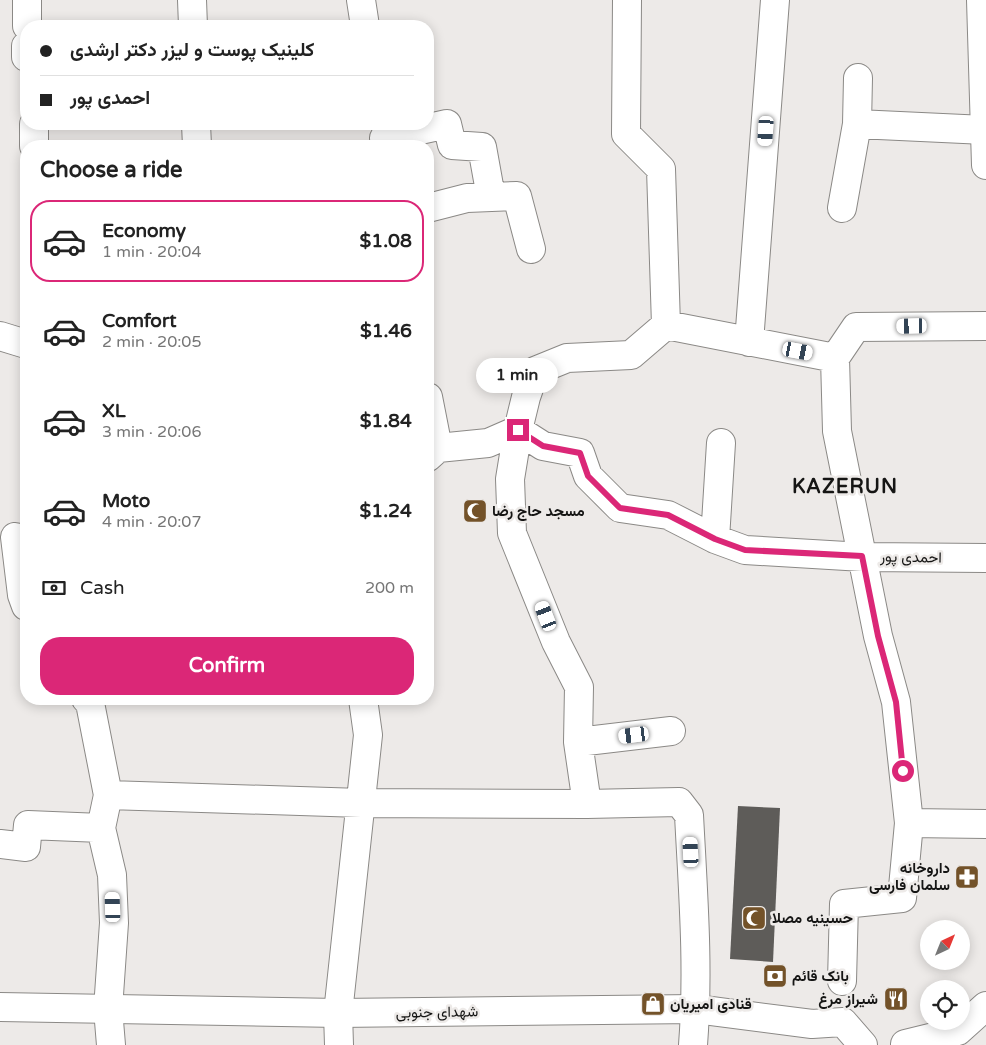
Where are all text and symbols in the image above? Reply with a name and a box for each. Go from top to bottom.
text: کلینیک پوست و لیزر دکتر ارشدی [70,39,314,61]
text: احمدی پور [70,87,150,109]
car [757,116,774,146]
text: Choose a ride [40,157,183,183]
icon: car [42,219,87,264]
text: Economy [102,220,186,242]
text: $1.08 [360,230,412,252]
text: 1 min · 20:04 [102,242,201,262]
icon: car [42,309,87,354]
text: Comfort [102,310,176,332]
car [896,318,927,334]
text: $1.46 [360,320,412,342]
text: 2 min · 20:05 [102,332,201,352]
car [781,341,814,361]
callout: 1 min [477,358,559,392]
text: 1 min [496,365,538,385]
icon: car [42,399,87,444]
text: XL [102,400,126,422]
text: $1.84 [360,410,412,432]
route end [507,419,529,441]
text: 3 min · 20:06 [102,422,201,442]
district label: KAZERUN [792,475,898,499]
icon: car [42,489,87,534]
text: Moto [102,490,150,512]
mosque icon: مسجد حاج رضا [462,498,488,524]
text: $1.24 [360,500,412,522]
place label: مسجد حاج رضا [492,502,585,521]
text: 4 min · 20:07 [102,512,201,532]
street label: احمدی پور [879,547,942,568]
icon: cash [40,574,68,602]
text: Cash [80,577,125,599]
text: 200 m [365,578,414,598]
car [533,599,558,633]
button: Confirm [40,637,414,695]
car [618,726,649,744]
route start [892,760,914,782]
car [682,837,699,867]
place label: داروخانه سلمان فارسی [869,859,950,894]
pharmacy icon: داروخانه سلمان فارسی [954,864,980,890]
car [104,892,121,922]
mosque icon: حسینیه مصلا [741,905,767,931]
place label: حسینیه مصلا [772,909,853,927]
north arrow [920,920,970,970]
map controls [920,920,970,1030]
bank icon: بانک قائم [762,963,788,989]
place label: بانک قائم [792,967,849,986]
button: locate [920,980,970,1030]
restaurant icon: شیراز مرغ [883,986,909,1012]
place label: شیراز مرغ [818,990,878,1009]
shop icon: قنادی امیریان [640,991,666,1017]
place label: قنادی امیریان [670,995,752,1013]
street label: شهدای جنوبی [396,1002,479,1023]

